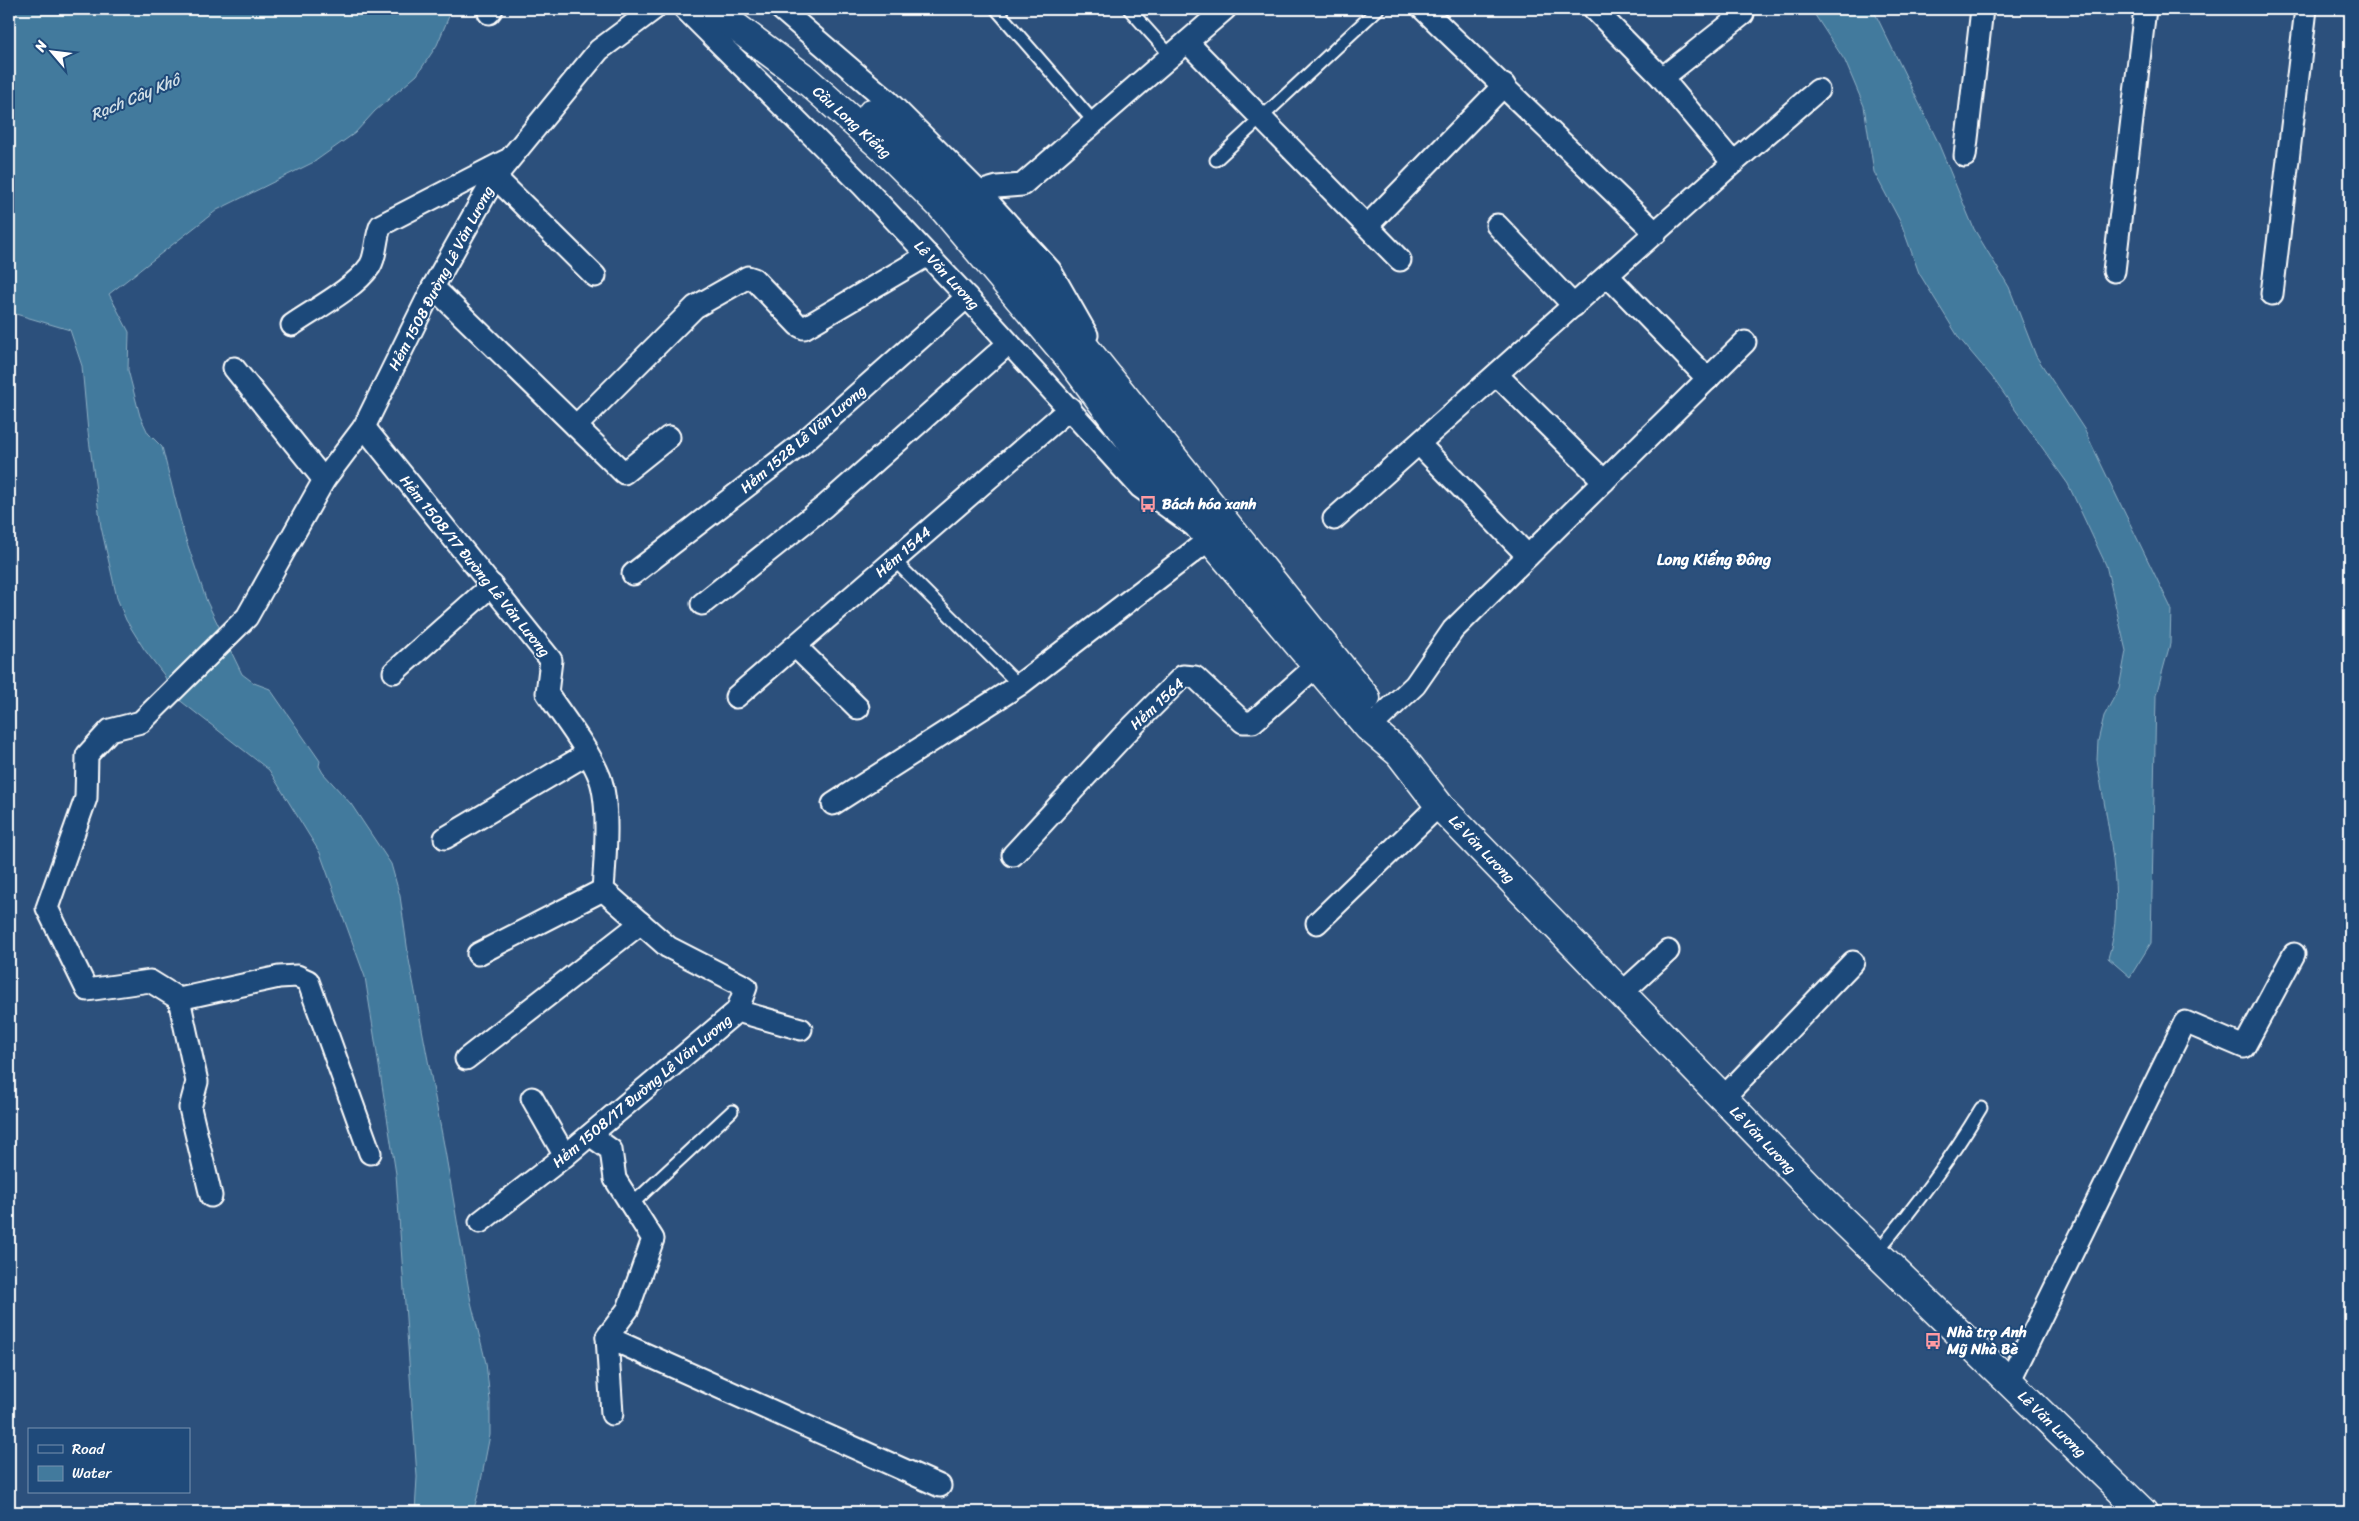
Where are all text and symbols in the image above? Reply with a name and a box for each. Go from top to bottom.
north arrow [28,28,78,78]
text: N [27,36,54,57]
water label: Rạch Cây Khô [86,64,187,129]
street label: Cầu Long Kiểng [806,79,898,165]
street label: Hẻm 1508 Đường Lê Văn Lương [381,180,501,375]
street label: Lê Văn Lương [908,234,987,316]
street label: Hẻm 1528 Lê Văn Lương [734,378,872,500]
street label: Hẻm 1508/17 Đường Lê Văn Lương [393,469,557,663]
place label: Bách hóa xanh [1162,491,1256,517]
bus stop icon: Bách hóa xanh [1138,494,1158,514]
street label: Hẻm 1544 [869,520,937,584]
district label: Long Kiểng Đông [1657,545,1772,574]
street label: Hẻm 1564 [1124,672,1190,736]
street label: Lê Văn Lương [1442,808,1522,890]
street label: Hẻm 1508/17 Đường Lê Văn Lương [546,1007,738,1174]
street label: Lê Văn Lương [1723,1099,1803,1181]
place label: Nhà trọ Anh Mỹ Nhà Bè [1946,1319,2027,1362]
bus stop icon: Nhà trọ Anh Mỹ Nhà Bè [1923,1331,1943,1351]
street label: Lê Văn Lương [2011,1384,2093,1464]
legend [28,1428,190,1494]
text: Road [72,1436,105,1462]
text: Water [72,1460,112,1486]

